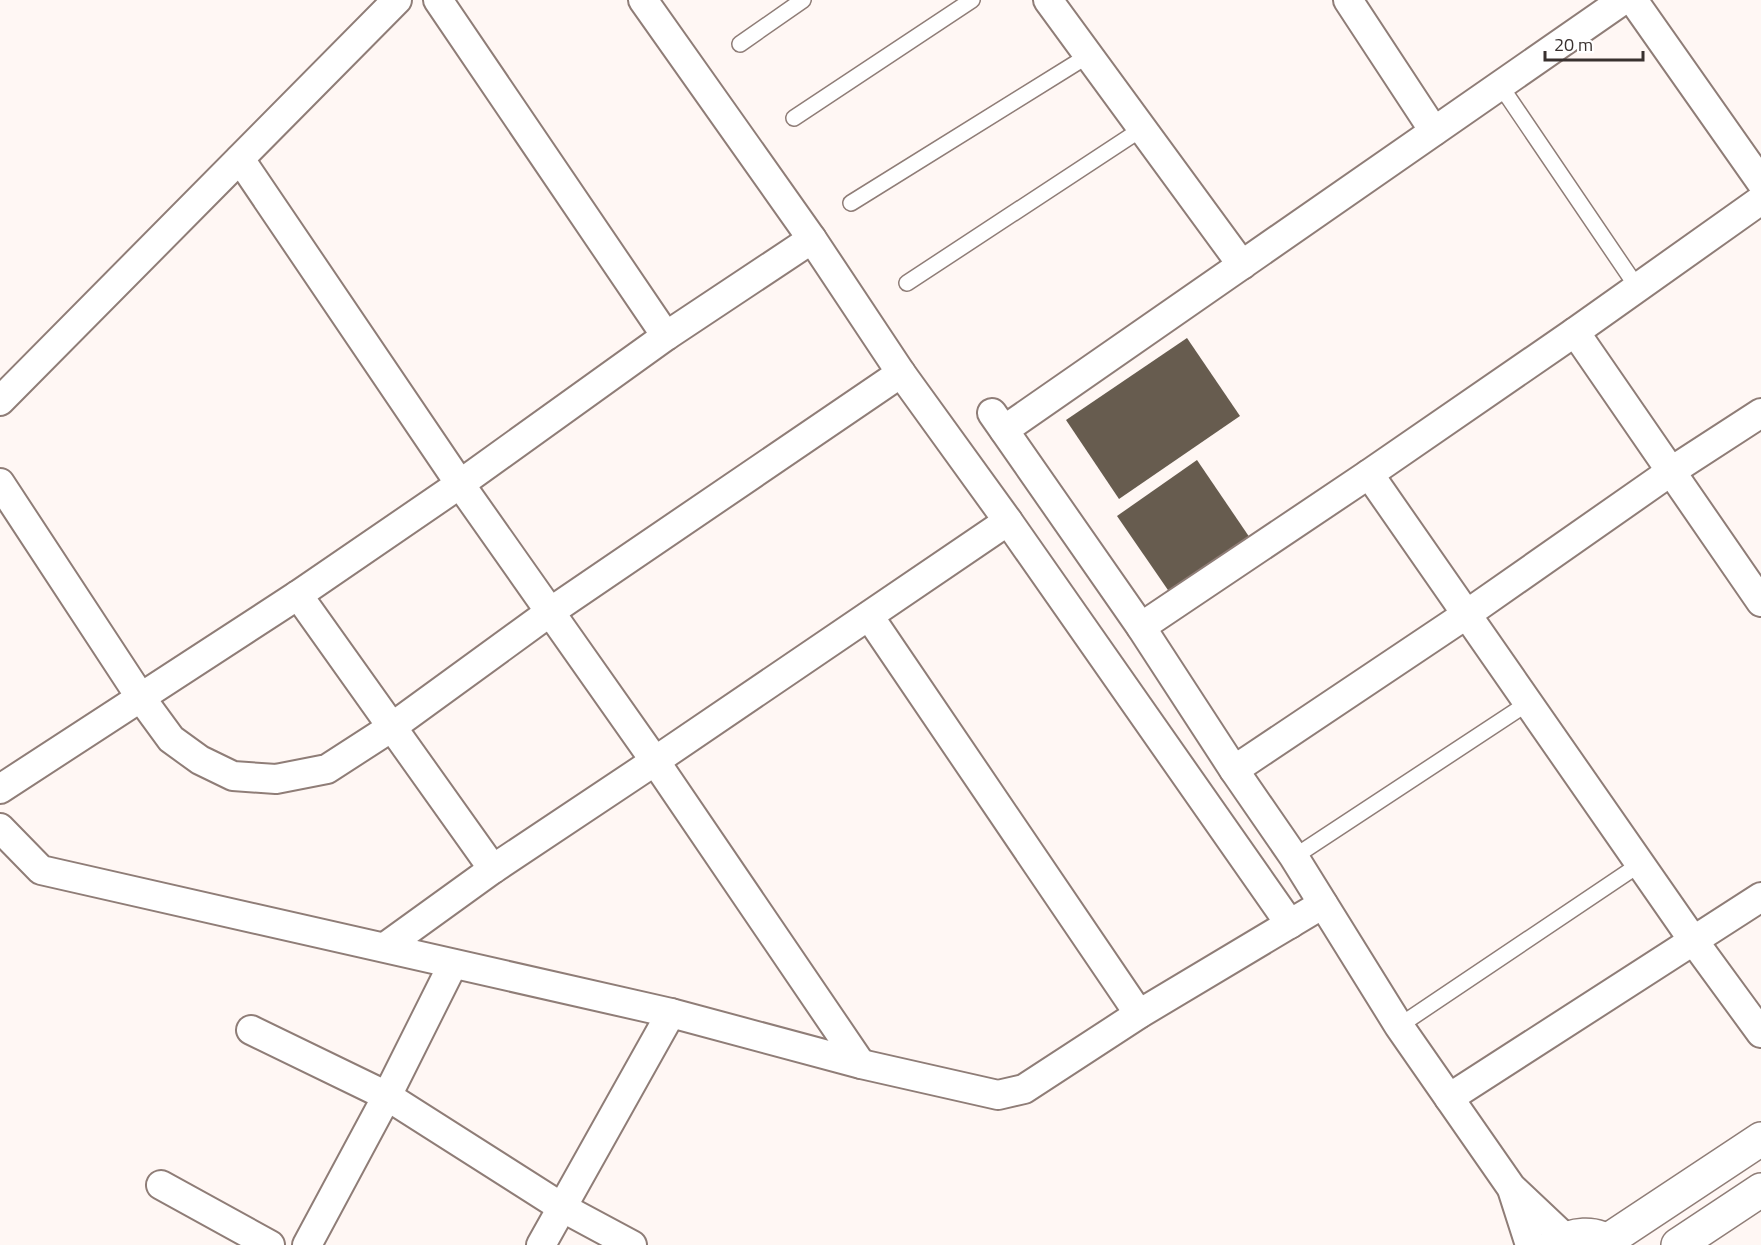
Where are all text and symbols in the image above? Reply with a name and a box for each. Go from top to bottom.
scale bar [1545,24,1642,62]
text: 20 m [1554,31,1593,58]

